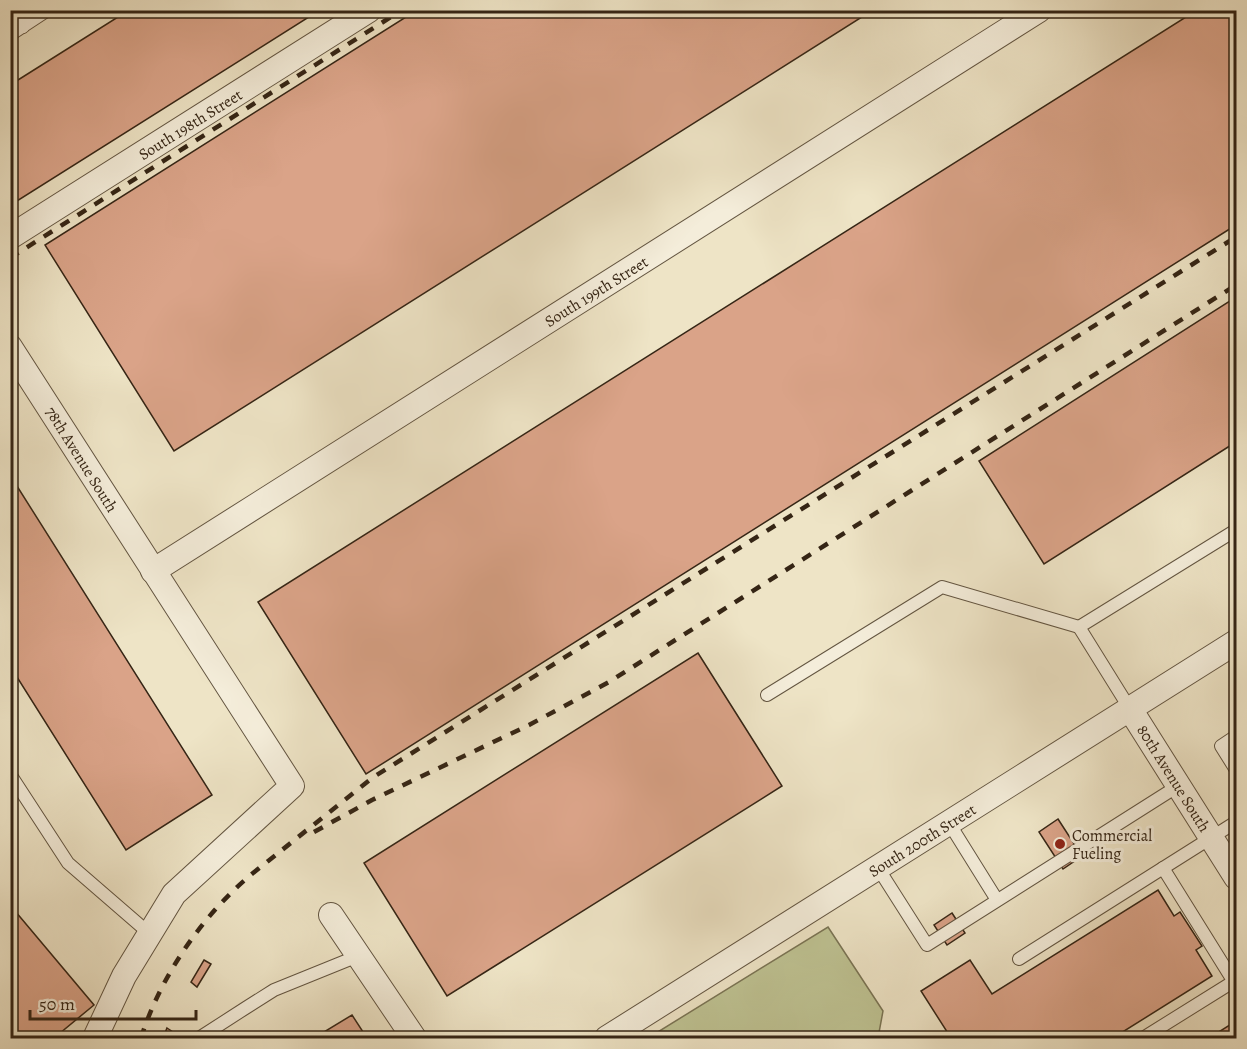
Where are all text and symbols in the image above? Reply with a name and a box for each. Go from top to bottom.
street label: South 198th Street [134,84,247,166]
street label: South 199th Street [541,251,652,332]
street label: 78th Avenue South [40,402,123,517]
street label: 80th Avenue South [1131,721,1215,837]
street label: South 200th Street [865,799,980,883]
place label: Commercial Fueling [1072,825,1152,865]
marker: Commercial Fueling [1053,837,1067,851]
scale bar [30,983,196,1021]
text: 50 m [39,992,75,1016]

